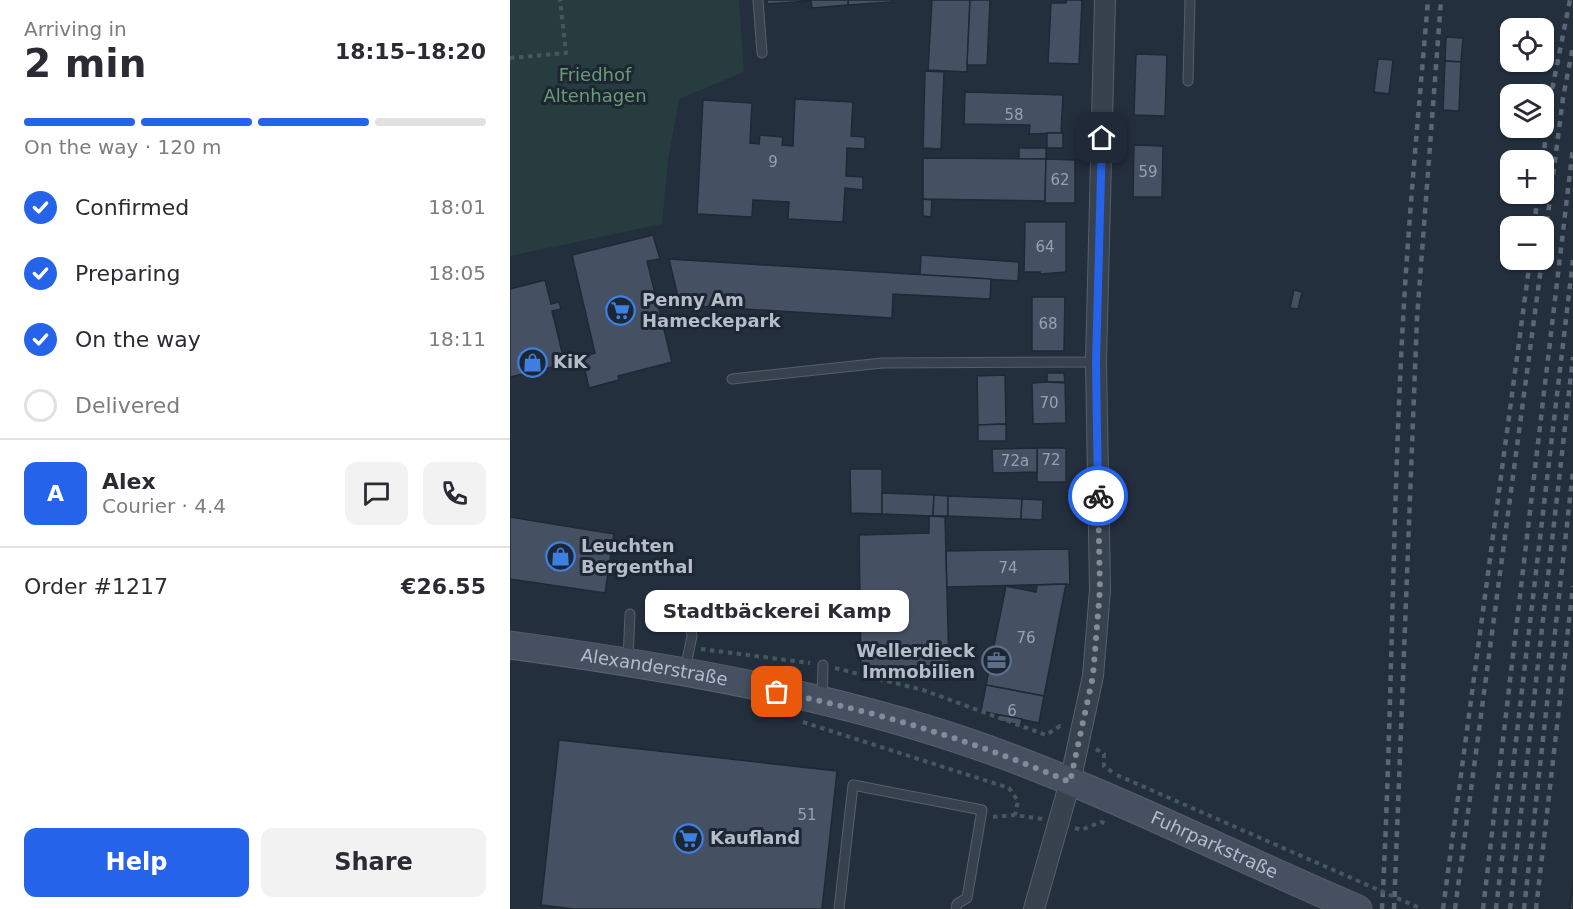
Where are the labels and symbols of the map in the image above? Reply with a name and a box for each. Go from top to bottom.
park label: Friedhof Altenhagen [543,64,647,106]
house number: 58 [1004,106,1024,124]
pin [1076,112,1127,163]
house number: 9 [768,153,778,171]
house number: 59 [1138,163,1158,181]
house number: 62 [1050,171,1070,189]
house number: 64 [1035,238,1055,256]
place label: Penny Am Hameckepark [642,289,781,331]
supermarket icon: Penny Am Hameckepark [605,294,637,326]
house number: 68 [1038,315,1058,333]
shop icon: KiK [516,346,548,378]
place label: KiK [553,351,588,372]
house number: 70 [1039,394,1059,412]
house number: 72 [1041,451,1061,469]
house number: 72a [1001,452,1029,470]
courier [1068,466,1128,526]
place label: Leuchten Bergenthal [581,535,693,577]
shop icon: Leuchten Bergenthal [544,540,576,572]
house number: 74 [998,559,1018,577]
callout: Stadtbäckerei Kamp [645,590,909,632]
house number: 76 [1016,629,1036,647]
place label: Wellerdieck Immobilien [856,640,976,682]
street label: Alexanderstraße [580,644,729,690]
office icon: Wellerdieck Immobilien [980,645,1012,677]
pin [751,666,802,717]
house number: 6 [1007,702,1017,720]
house number: 51 [797,806,817,824]
street label: Fuhrparkstraße [1148,807,1281,882]
supermarket icon: Kaufland [673,822,705,854]
place label: Kaufland [710,827,800,848]

